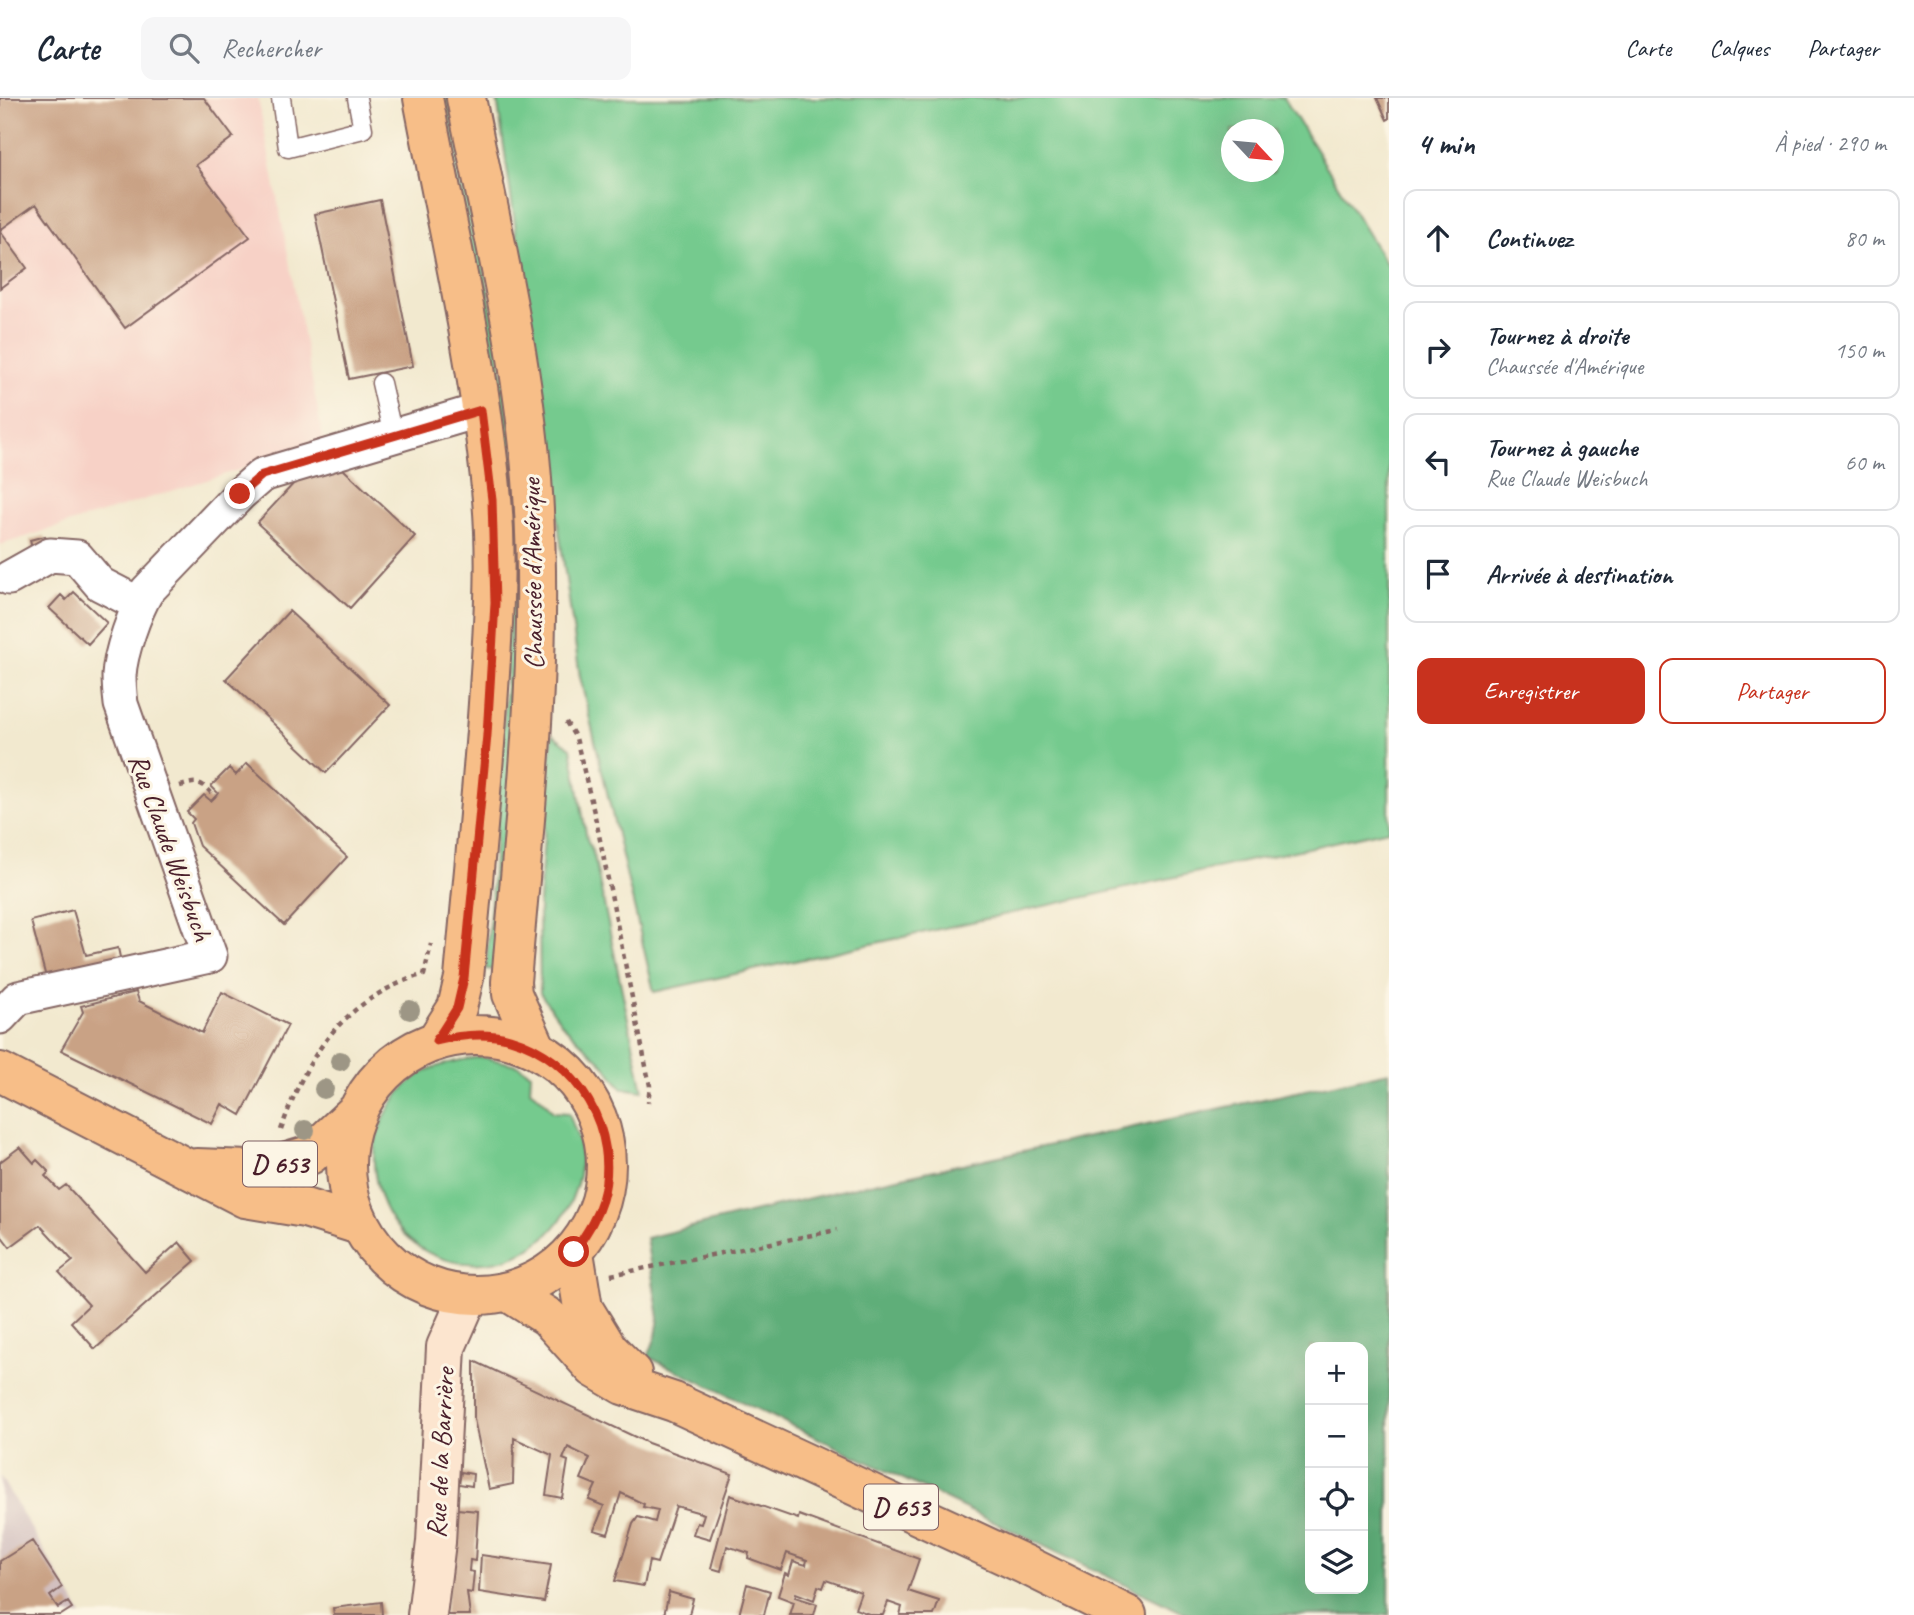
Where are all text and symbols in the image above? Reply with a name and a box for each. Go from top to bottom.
search box [141,17,631,80]
text: Carte [35,27,99,69]
icon: search [165,29,203,67]
text: Rechercher [221,32,321,65]
text: Carte [1625,33,1671,63]
text: Calques [1709,33,1769,63]
text: Partager [1807,33,1879,63]
north arrow [1221,119,1284,182]
text: 4 min [1417,125,1474,163]
text: À pied · 290 m [1774,129,1886,158]
icon: ahead [1419,219,1457,257]
text: Continuez [1486,222,1572,255]
text: 80 m [1845,224,1884,253]
text: Tournez à droite [1486,319,1628,352]
icon: right [1419,331,1457,369]
text: 150 m [1835,336,1884,365]
text: Chaussée d'Amérique [1486,352,1643,381]
text: Tournez à gauche [1486,431,1637,464]
icon: left [1419,443,1457,481]
text: 60 m [1845,448,1884,477]
text: Rue Claude Weisbuch [1486,464,1647,493]
street label: Chaussée d'Amérique [513,476,551,670]
route end [224,478,255,509]
icon: arrive [1419,555,1457,593]
text: Arrivée à destination [1486,558,1672,591]
button: Enregistrer [1417,658,1645,724]
button: Partager [1659,658,1886,724]
street label: Rue Claude Weisbuch [121,749,221,946]
road number: D 653 [243,1142,317,1186]
route start [558,1236,589,1267]
map controls [1305,1342,1368,1594]
button: + [1305,1342,1368,1405]
street label: Rue de la Barrière [418,1365,462,1539]
button: − [1305,1405,1368,1468]
button: locate [1305,1468,1368,1531]
road number: D 653 [864,1484,938,1530]
button: layers [1305,1531,1368,1594]

